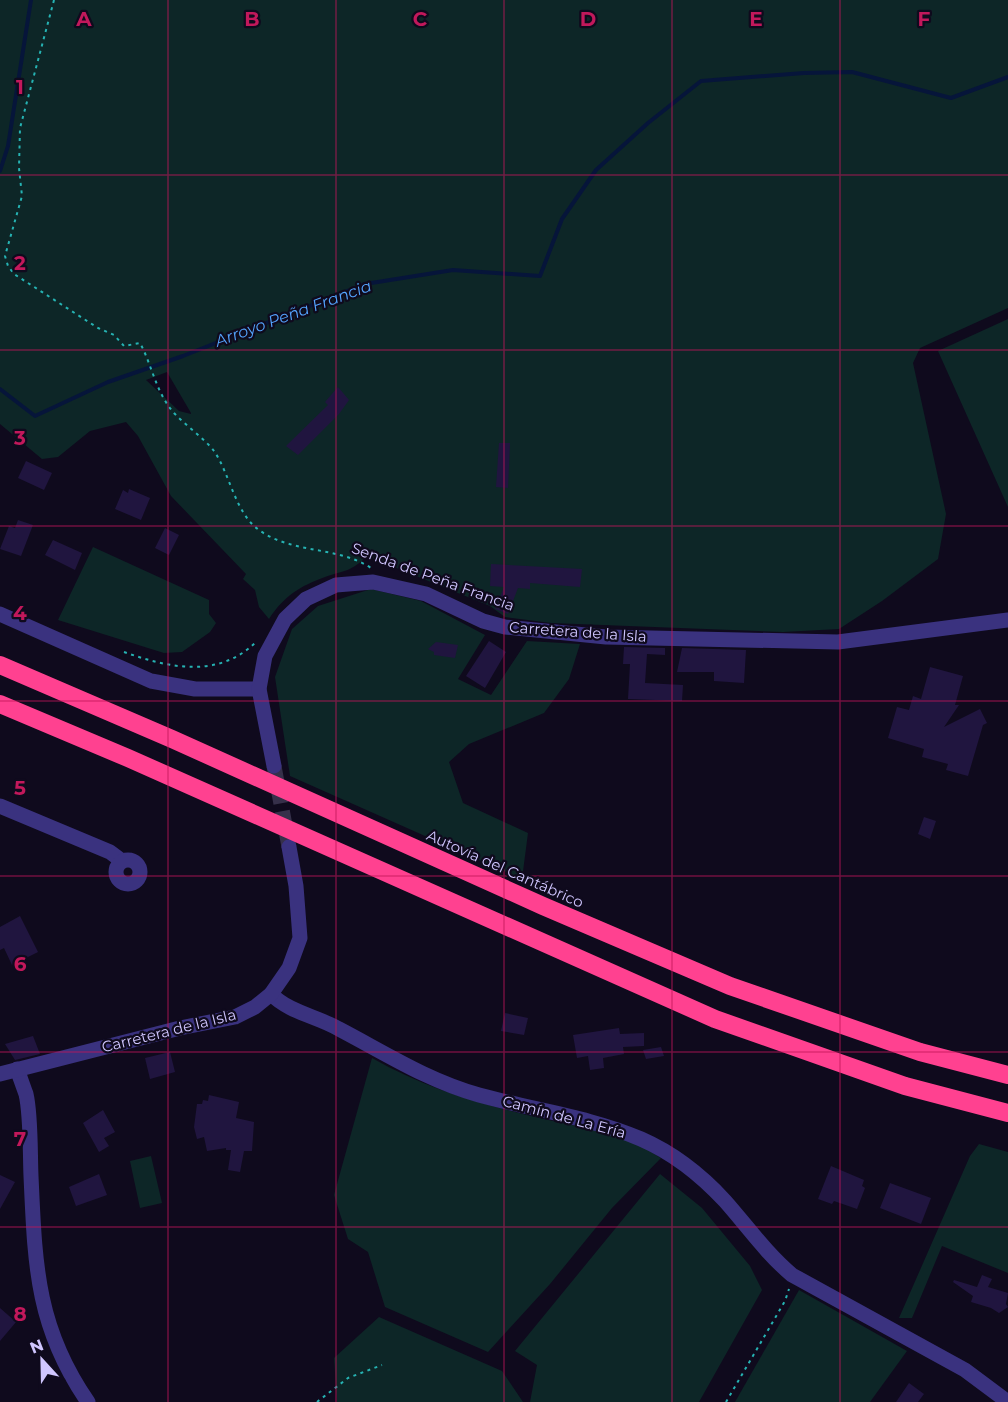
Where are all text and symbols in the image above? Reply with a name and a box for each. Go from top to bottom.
text: A [75,7,92,31]
text: B [244,7,260,31]
text: C [413,7,428,31]
text: D [580,7,596,31]
text: E [749,7,763,31]
text: F [918,7,931,31]
text: 1 [16,75,24,99]
text: 2 [14,251,26,275]
water label: Arroyo Peña Francia [211,276,374,351]
text: 3 [13,426,26,450]
street label: Senda de Peña Francia [349,538,517,615]
text: 4 [13,601,27,625]
street label: Carretera de la Isla [509,617,647,646]
text: 5 [14,776,26,800]
street label: Autovía del Cantábrico [424,825,587,912]
text: 6 [14,952,27,976]
street label: Carretera de la Isla [100,1005,238,1056]
street label: Camín de La Ería [500,1091,628,1142]
text: 7 [14,1127,26,1151]
text: 8 [13,1302,27,1326]
north arrow [12,1330,72,1390]
text: N [27,1335,46,1358]

